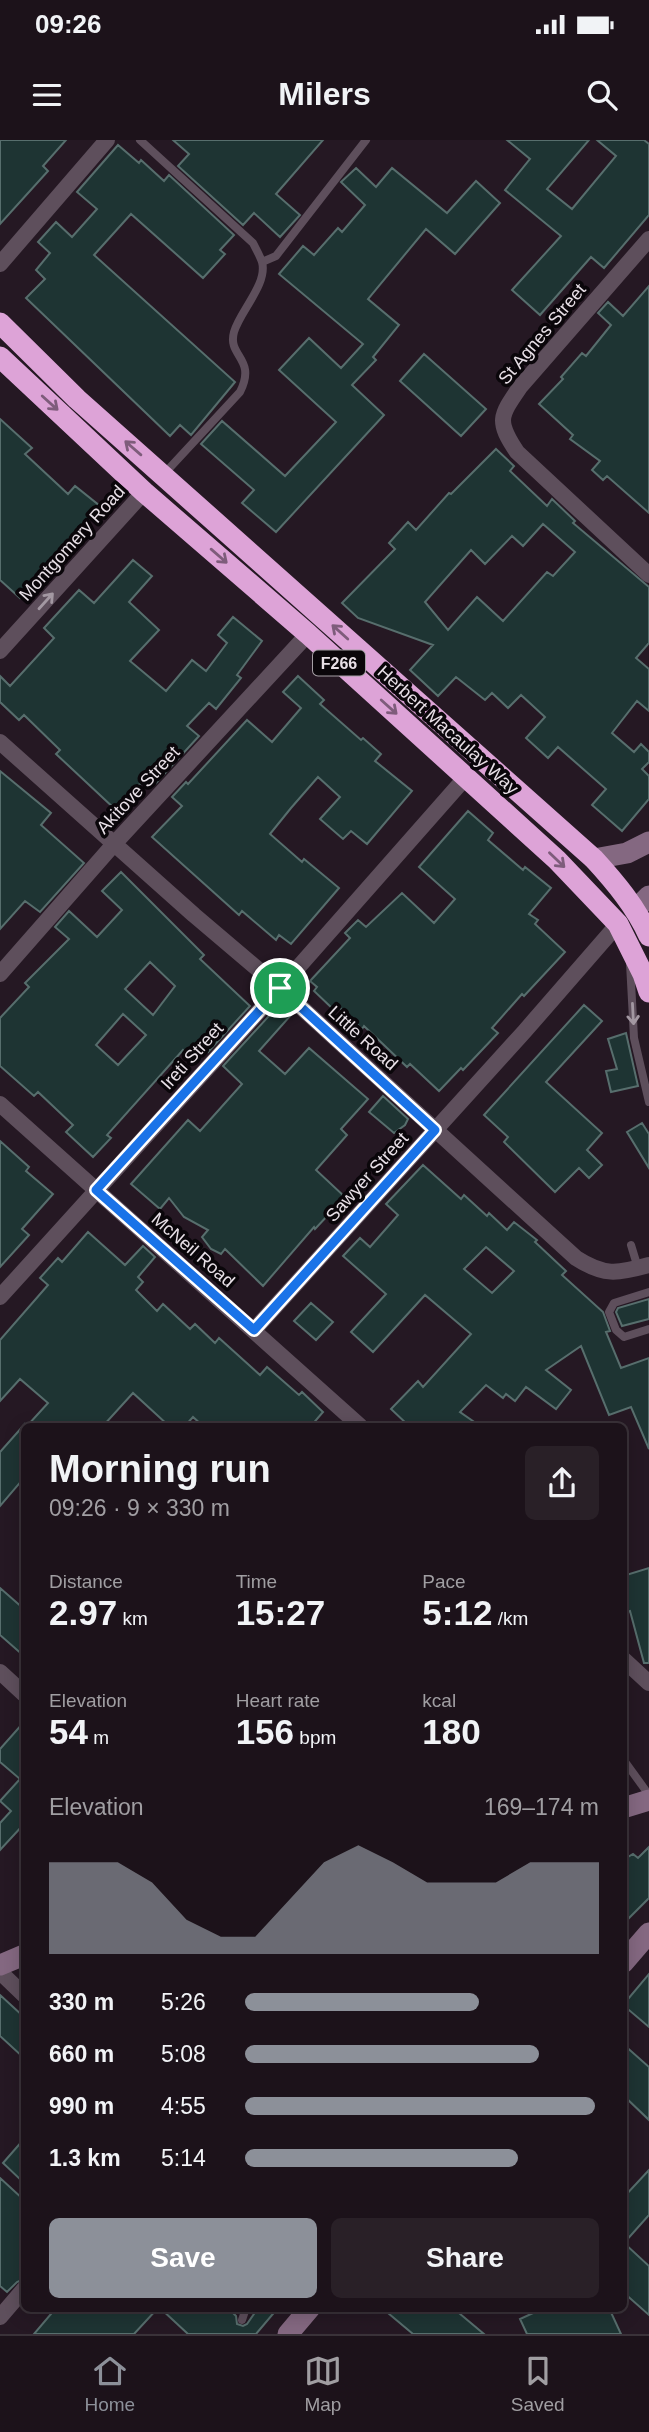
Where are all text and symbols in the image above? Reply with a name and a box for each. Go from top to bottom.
text: 09:26 [35,9,102,39]
icon: menu [28,76,66,114]
text: Milers [278,76,371,112]
icon: search [583,76,621,114]
street label: St Agnes Street [494,280,590,388]
one-way arrow [41,395,59,411]
one-way arrow [124,440,142,456]
street label: Montgomery Road [15,481,129,605]
one-way arrow [210,548,228,564]
one-way arrow [38,592,54,610]
one-way arrow [332,623,349,640]
road number: F266 [313,650,365,676]
street label: Herbert Macaulay Way [374,662,522,798]
one-way arrow [380,699,398,715]
street label: Akitove Street [92,742,184,838]
one-way arrow [548,852,565,869]
pin [250,958,310,1018]
icon: arrive [261,969,299,1007]
street label: Little Road [324,1002,402,1074]
one-way arrow [626,1003,639,1026]
street label: Ireti Street [157,1018,227,1094]
street label: Sawyer Street [322,1128,412,1226]
street label: McNeil Road [148,1209,238,1291]
button: share [525,1446,599,1520]
text: Morning run [49,1448,271,1490]
text: 09:26 · 9 × 330 m [49,1495,230,1521]
text: Distance [49,1571,123,1592]
text: Time [236,1571,277,1592]
text: Pace [422,1571,466,1592]
text: 2.97 [49,1593,117,1632]
text: 15:27 [236,1593,325,1632]
text: 5:12 [422,1593,492,1632]
text: km [117,1608,148,1629]
text: /km [492,1608,528,1629]
text: Elevation [49,1690,127,1711]
text: Heart rate [236,1690,320,1711]
text: kcal [422,1690,456,1711]
text: 54 [49,1712,88,1751]
text: 156 [236,1712,294,1751]
text: 180 [422,1712,481,1751]
text: m [88,1727,109,1748]
text: bpm [294,1727,336,1748]
text: Elevation [49,1794,144,1820]
text: 169–174 m [484,1794,599,1820]
text: 330 m [49,1989,114,2015]
text: 5:26 [161,1989,206,2015]
text: 660 m [49,2041,114,2067]
text: 5:08 [161,2041,206,2067]
text: 990 m [49,2093,114,2119]
text: 4:55 [161,2093,206,2119]
text: 1.3 km [49,2145,121,2171]
text: 5:14 [161,2145,206,2171]
button: Save [49,2218,317,2298]
button: Share [331,2218,599,2298]
tab: Home [84,2352,135,2416]
tab: Map [304,2352,342,2416]
tab: Saved [511,2352,565,2416]

